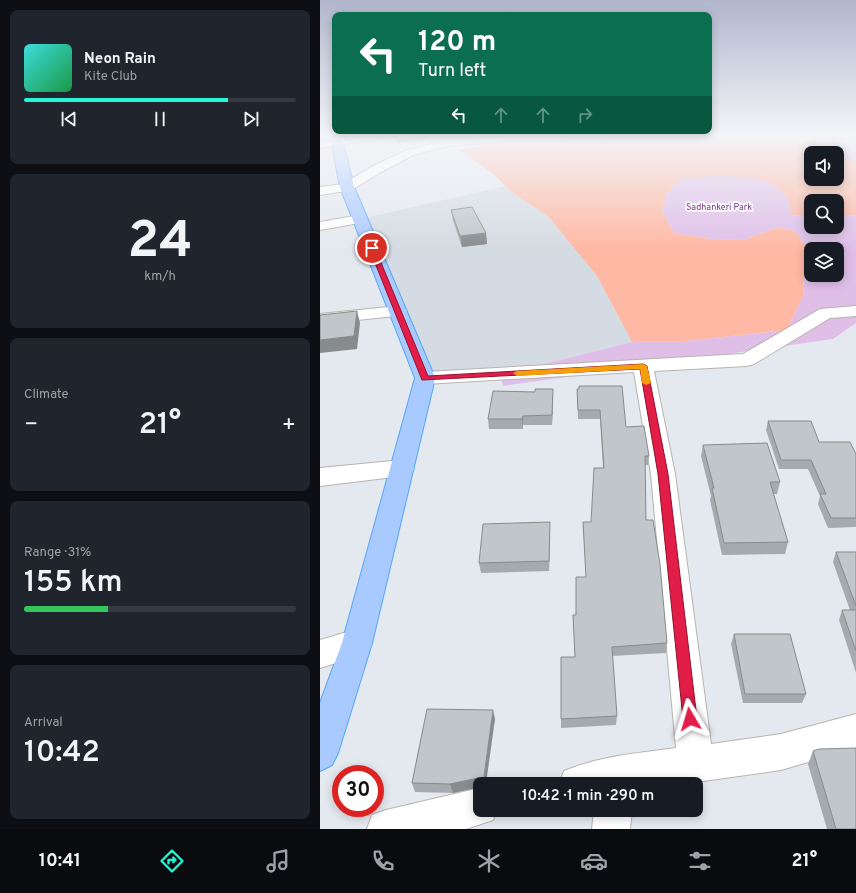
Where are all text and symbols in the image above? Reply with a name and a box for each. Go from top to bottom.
text: 120 m [418,25,496,61]
icon: left [352,28,404,80]
text: Neon Rain [84,50,156,69]
text: Turn left [418,60,486,83]
text: Kite Club [84,69,137,85]
icon: left [448,104,470,126]
icon: ahead [490,104,512,126]
icon: ahead [532,104,554,126]
icon: right [574,104,596,126]
icon: previous [58,108,80,130]
icon: pause [149,108,171,130]
icon: next [240,108,262,130]
map controls [804,146,844,282]
button: sound [804,146,844,186]
button: search [804,194,844,234]
park label: Sadhankeri Park [686,202,752,213]
text: 24 [127,210,193,276]
pin [355,231,389,265]
icon: arrive [361,237,383,259]
button: layers [804,242,844,282]
text: km/h [144,269,176,285]
text: Climate [24,387,69,403]
text: 21° [139,407,181,444]
text: − [24,412,38,439]
text: + [282,412,296,439]
text: Range · 31% [24,545,91,561]
text: 155 km [24,565,123,602]
position arrow [669,698,711,740]
text: Arrival [24,715,63,731]
text: 10:42 [24,735,100,772]
speed limit sign: 30 [332,765,384,817]
text: 10:42 · 1 min · 290 m [522,787,654,806]
icon: directions [158,847,186,875]
icon: music [264,847,292,875]
icon: phone [369,847,397,875]
icon: climate [475,847,503,875]
icon: car [580,847,608,875]
icon: filters [686,847,714,875]
text: 10:41 [39,850,81,873]
text: 21° [791,850,817,873]

